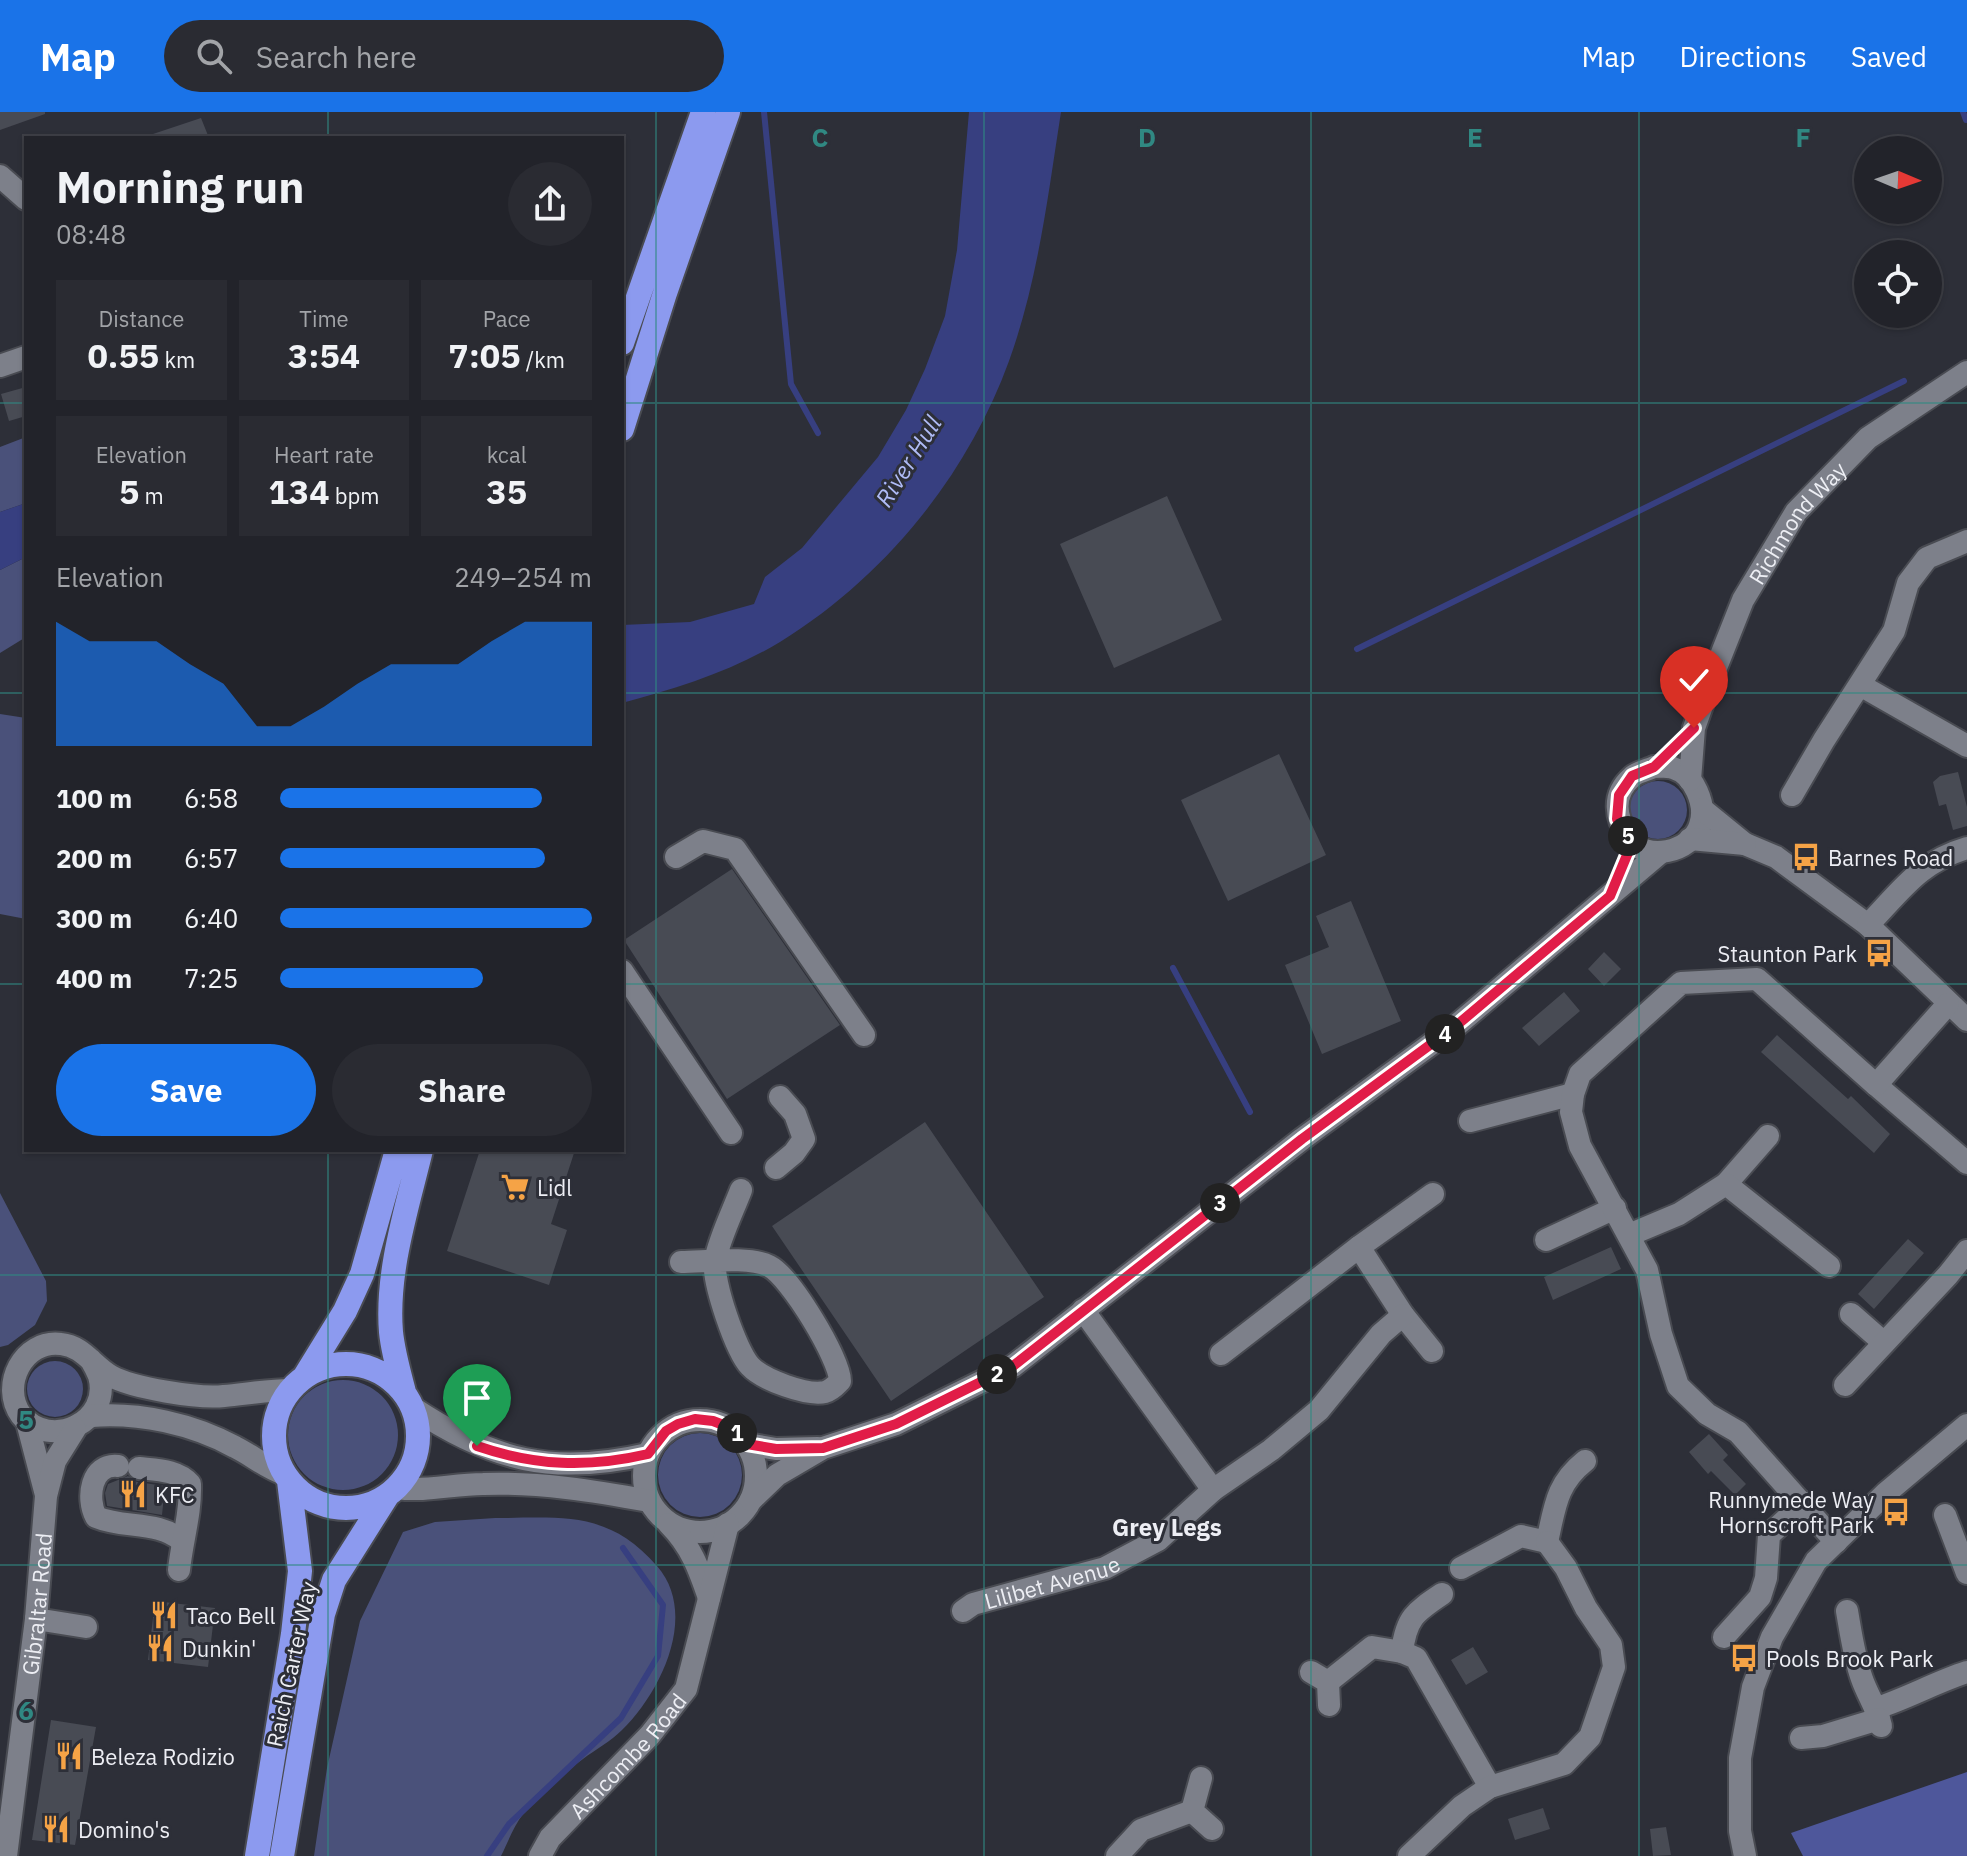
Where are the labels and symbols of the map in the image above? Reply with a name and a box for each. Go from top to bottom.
text: C [812,120,829,154]
text: D [1138,120,1156,154]
text: E [1467,120,1483,154]
text: F [1795,120,1811,154]
north arrow [1854,136,1942,224]
water label: River Hull [867,409,949,513]
street label: Richmond Way [1741,455,1852,589]
pin [1660,646,1728,728]
pin: 5 [1608,816,1648,856]
bus stop icon: Barnes Road [1791,842,1821,872]
place label: Barnes Road [1828,843,1953,872]
bus stop icon: Staunton Park [1864,938,1894,968]
place label: Staunton Park [1718,939,1857,968]
pin: 4 [1425,1014,1465,1054]
supermarket icon: Lidl [500,1172,530,1202]
place label: Lidl [537,1173,572,1202]
pin: 3 [1200,1183,1240,1223]
pin: 2 [977,1354,1017,1394]
pin [443,1364,511,1446]
text: 5 [18,1402,34,1436]
pin: 1 [717,1413,757,1453]
restaurant icon: KFC [118,1479,148,1509]
place label: KFC [155,1480,195,1509]
place label: Runnymede Way Hornscroft Park [1708,1485,1874,1539]
bus stop icon: Runnymede Way Hornscroft Park [1881,1497,1911,1527]
district label: Grey Legs [1112,1511,1222,1543]
street label: Gibraltar Road [15,1532,57,1677]
street label: Lilibet Avenue [981,1548,1125,1615]
street label: Raich Carter Way [259,1579,323,1749]
restaurant icon: Taco Bell [149,1600,179,1630]
place label: Taco Bell [186,1601,276,1630]
restaurant icon: Dunkin' [145,1633,175,1663]
place label: Dunkin' [182,1634,256,1663]
bus stop icon: Pools Brook Park [1729,1643,1759,1673]
place label: Pools Brook Park [1766,1644,1934,1673]
street label: Ashcombe Road [563,1687,692,1824]
text: 6 [18,1693,34,1727]
restaurant icon: Beleza Rodizio [54,1741,84,1771]
place label: Beleza Rodizio [91,1742,235,1771]
restaurant icon: Domino's [41,1814,71,1844]
place label: Domino's [78,1815,170,1844]

